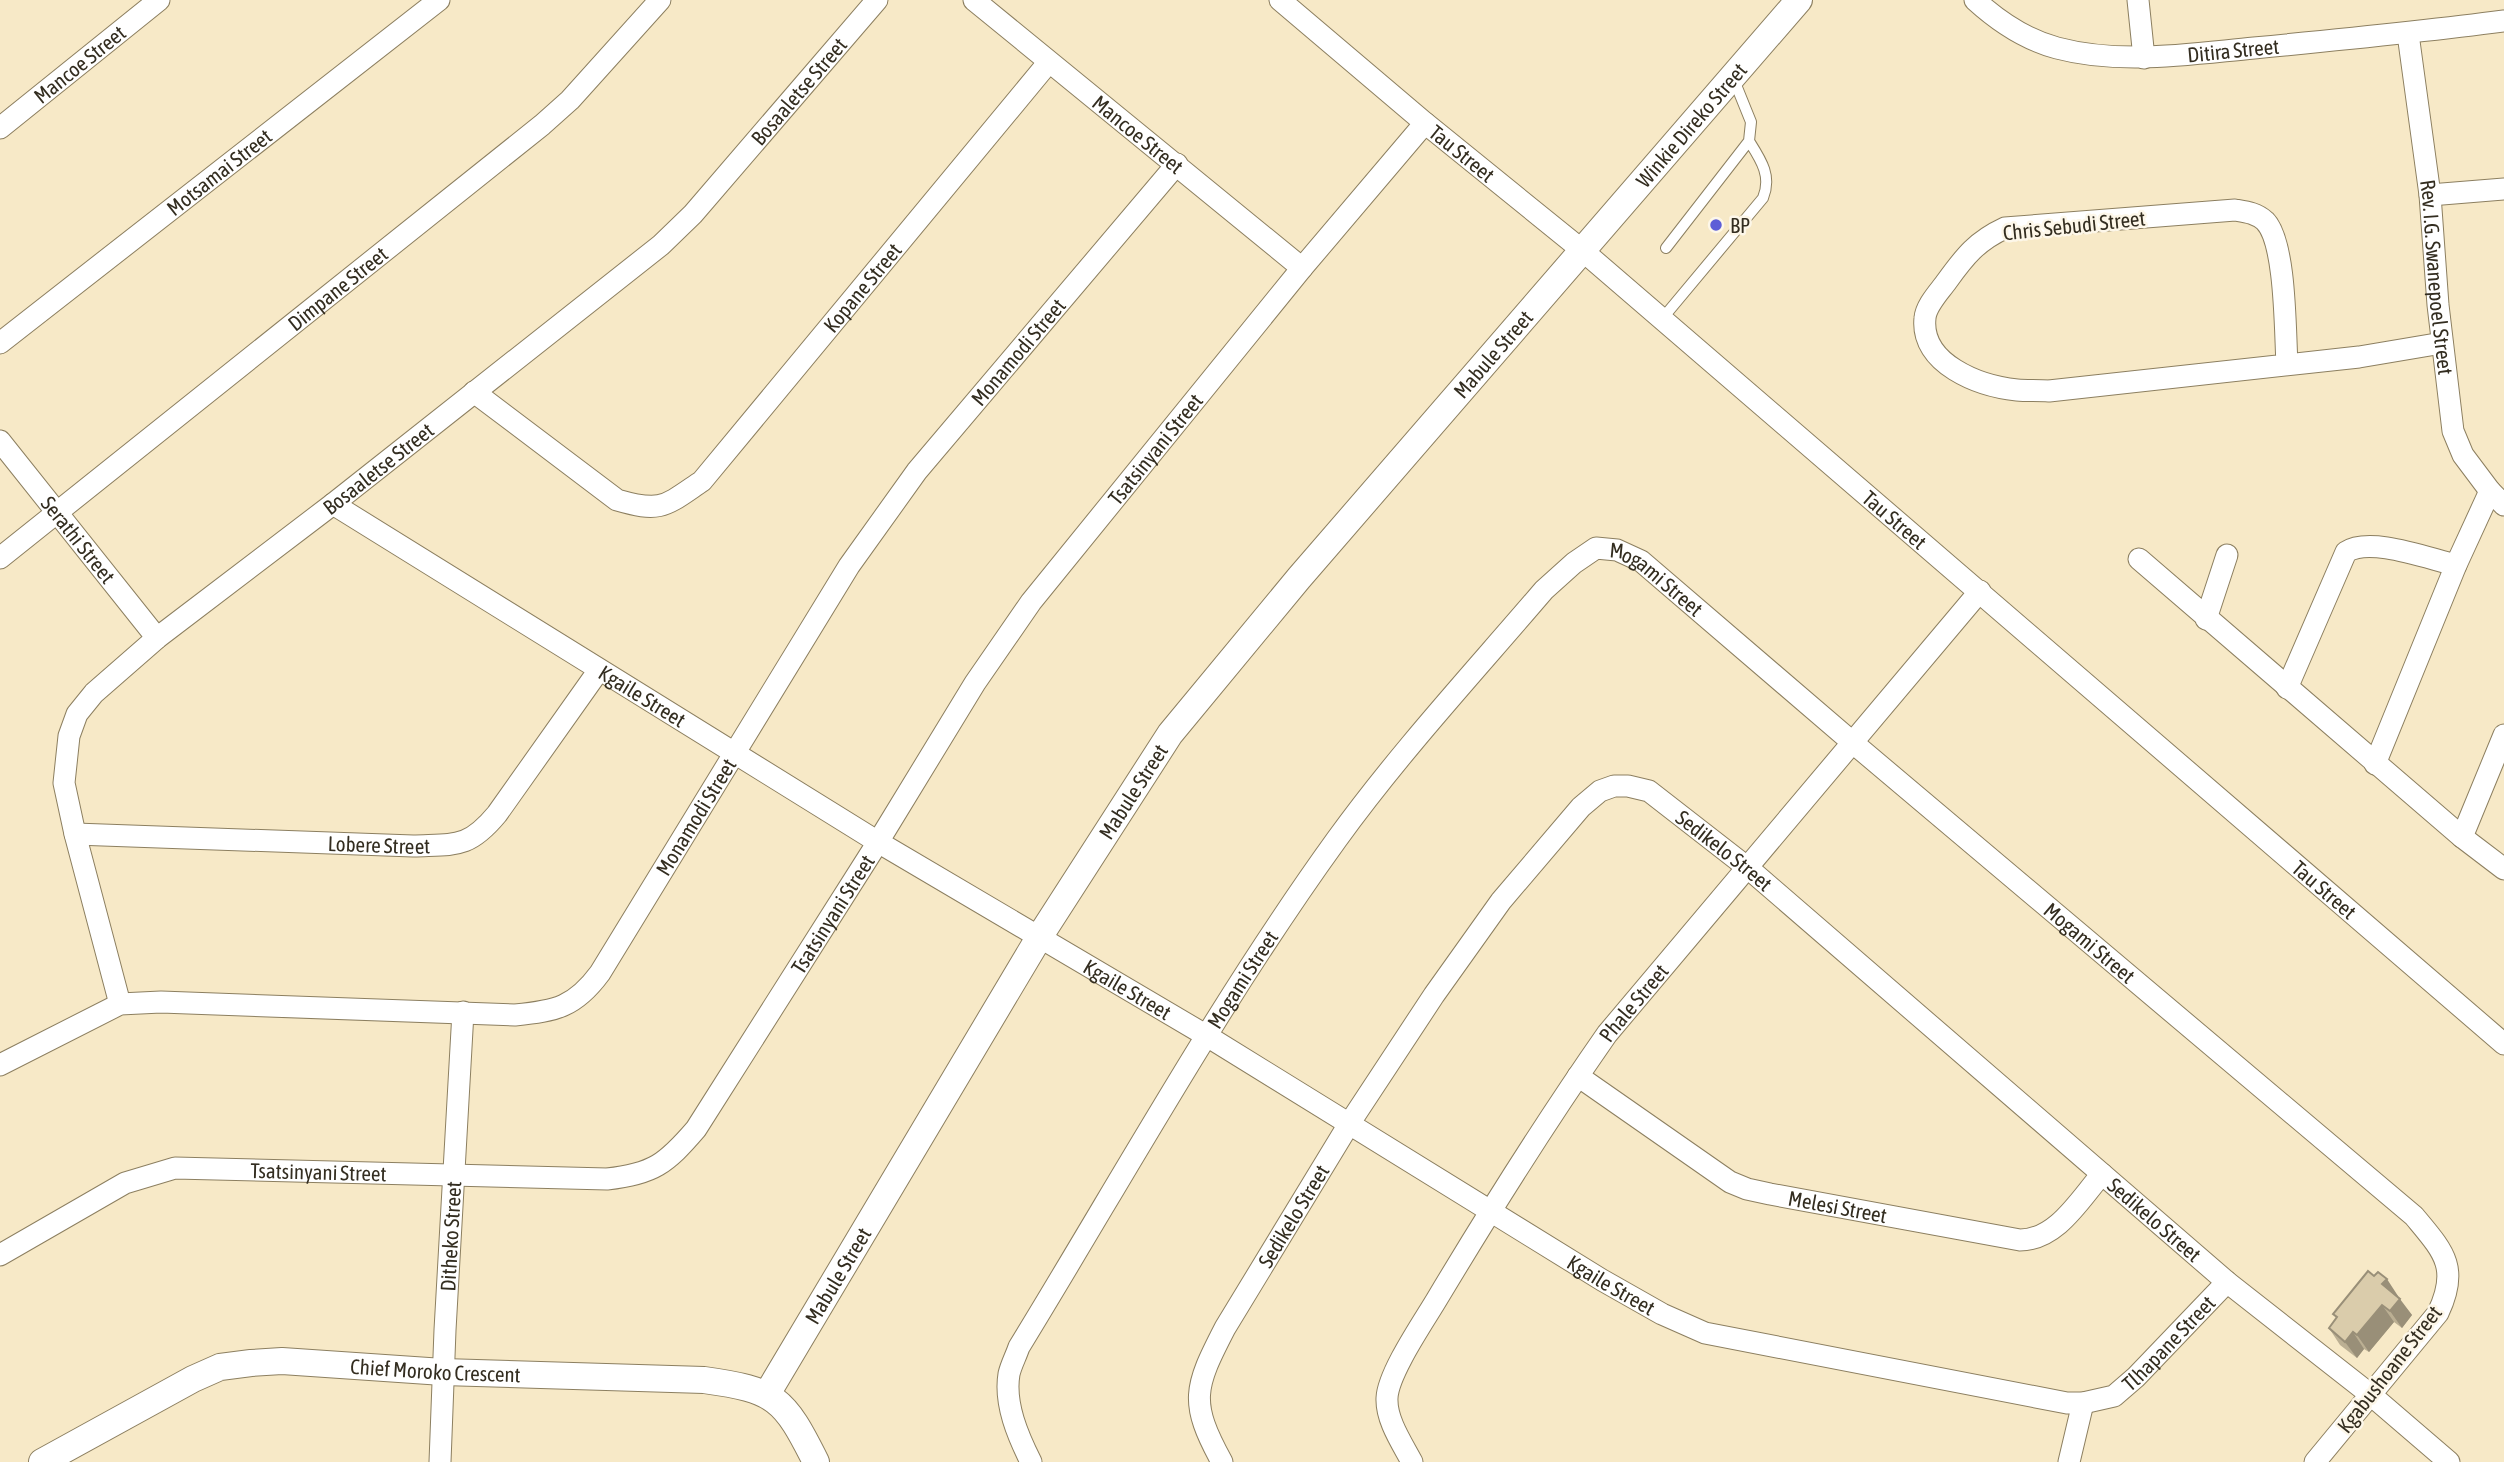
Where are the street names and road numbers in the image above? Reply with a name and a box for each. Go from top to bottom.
street label: Mancoe Street [29,20,130,108]
street label: Bosaaletse Street [746,33,851,150]
street label: Ditira Street [2186,34,2280,66]
street label: Winkie Direko Street [1631,58,1751,192]
street label: Mancoe Street [1088,90,1188,178]
street label: Tau Street [1425,120,1500,187]
street label: Motsamai Street [162,124,276,220]
street label: Rev. I.G. Swanepoel Street [2416,178,2458,376]
street label: Chris Sebudi Street [2002,206,2146,244]
street label: Kopane Street [818,238,906,337]
street label: Dimpane Street [283,241,392,335]
street label: Monamodi Street [966,293,1070,410]
street label: Mabule Street [1448,305,1537,403]
street label: Tsatsinyani Street [1103,389,1207,509]
street label: Bosaaletse Street [318,418,438,519]
street label: Tau Street [1858,485,1932,554]
street label: Serathi Street [37,491,120,588]
street label: Mogami Street [1609,537,1708,621]
street label: Kgaile Street [595,660,690,732]
street label: Mabule Street [1094,740,1172,843]
street label: Monamodi Street [651,754,740,880]
street label: Sedikelo Street [1672,805,1777,896]
street label: Lobere Street [327,831,430,858]
street label: Tsatsinyani Street [786,850,879,978]
street label: Tau Street [2288,855,2361,924]
street label: Mogami Street [2040,898,2140,988]
street label: Mogami Street [1202,926,1282,1033]
street label: Kgaile Street [1079,954,1176,1024]
street label: Phale Street [1594,959,1673,1046]
street label: Tsatsinyani Street [250,1158,387,1185]
street label: Sedikelo Street [1253,1160,1333,1272]
street label: Sedikelo Street [2103,1173,2206,1266]
street label: Ditheko Street [435,1181,465,1292]
street label: Melesi Street [1786,1186,1889,1227]
street label: Mabule Street [800,1223,876,1328]
street label: Kgaile Street [1563,1250,1659,1320]
street label: Tlhapane Street [2117,1290,2220,1396]
street label: Kgabushoane Street [2332,1301,2446,1437]
street label: Chief Moroko Crescent [350,1354,521,1386]

